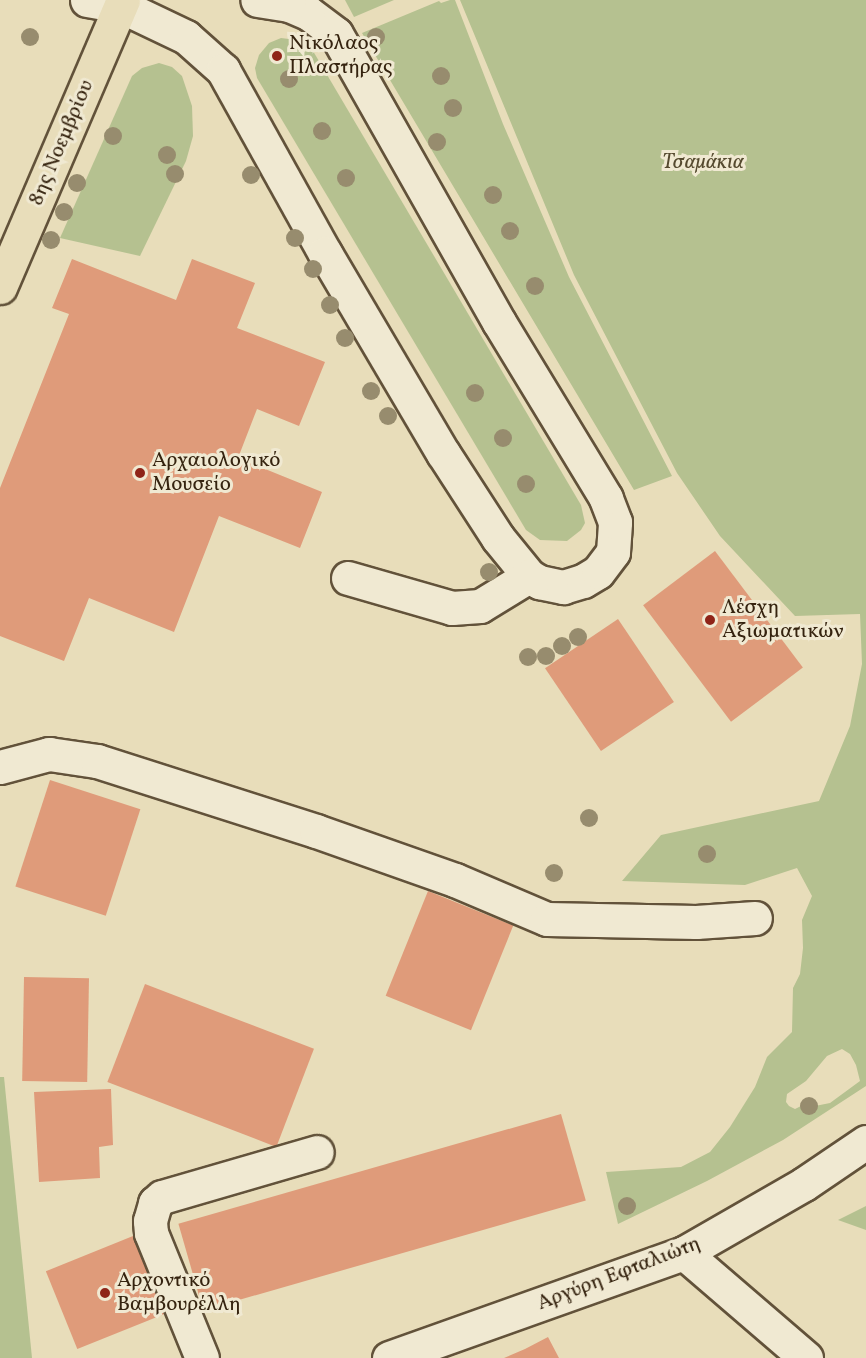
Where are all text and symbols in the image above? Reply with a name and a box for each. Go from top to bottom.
place label: Νικόλαος Πλαστήρας [289,31,393,81]
marker: Νικόλαος Πλαστήρας [270,49,284,63]
street label: 8ης Νοεμβρίου [24,76,100,210]
park label: Τσαμάκια [662,150,744,176]
place label: Αρχαιολογικό Μουσείο [152,448,281,498]
marker: Αρχαιολογικό Μουσείο [133,466,147,480]
place label: Λέσχη Αξιωματικών [722,595,843,645]
marker: Λέσχη Αξιωματικών [703,613,717,627]
street label: Αργύρη Εφταλιώτη [534,1231,704,1317]
place label: Αρχοντικό Βαμβουρέλλη [117,1268,241,1318]
marker: Αρχοντικό Βαμβουρέλλη [98,1286,112,1300]

